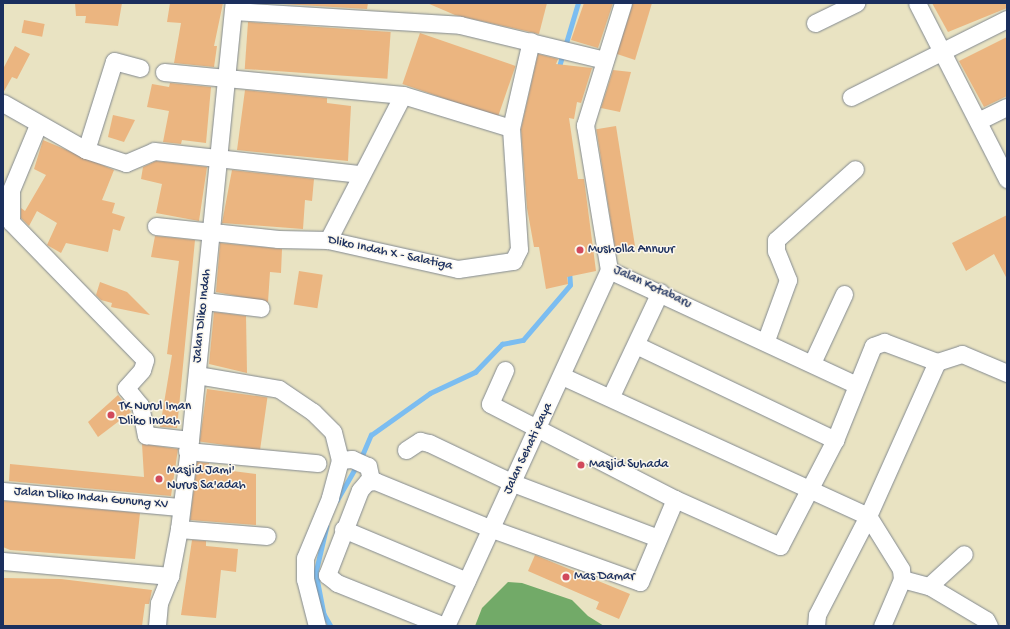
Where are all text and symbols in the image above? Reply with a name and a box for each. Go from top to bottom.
street label: Dliko Indah X - Salatiga [326,233,454,275]
place label: Musholla Annuur [588,242,674,258]
marker: Musholla Annuur [575,245,585,255]
street label: Jalan Kotabaru [610,263,694,313]
street label: Jalan Dliko Indah [190,268,216,364]
place label: TK Nurul Iman Dliko Indah [119,400,191,431]
street label: Jalan Sehati Raya [501,401,557,497]
marker: TK Nurul Iman Dliko Indah [106,410,116,420]
place label: Masjid Suhada [589,457,668,473]
marker: Masjid Suhada [576,460,586,470]
place label: Masjid Jami' Nurus Sa'adah [167,464,246,495]
marker: Masjid Jami' Nurus Sa'adah [154,474,164,484]
street label: Jalan Dliko Indah Gunung XV [13,484,169,514]
place label: Mas Damar [574,569,635,585]
marker: Mas Damar [561,572,571,582]

